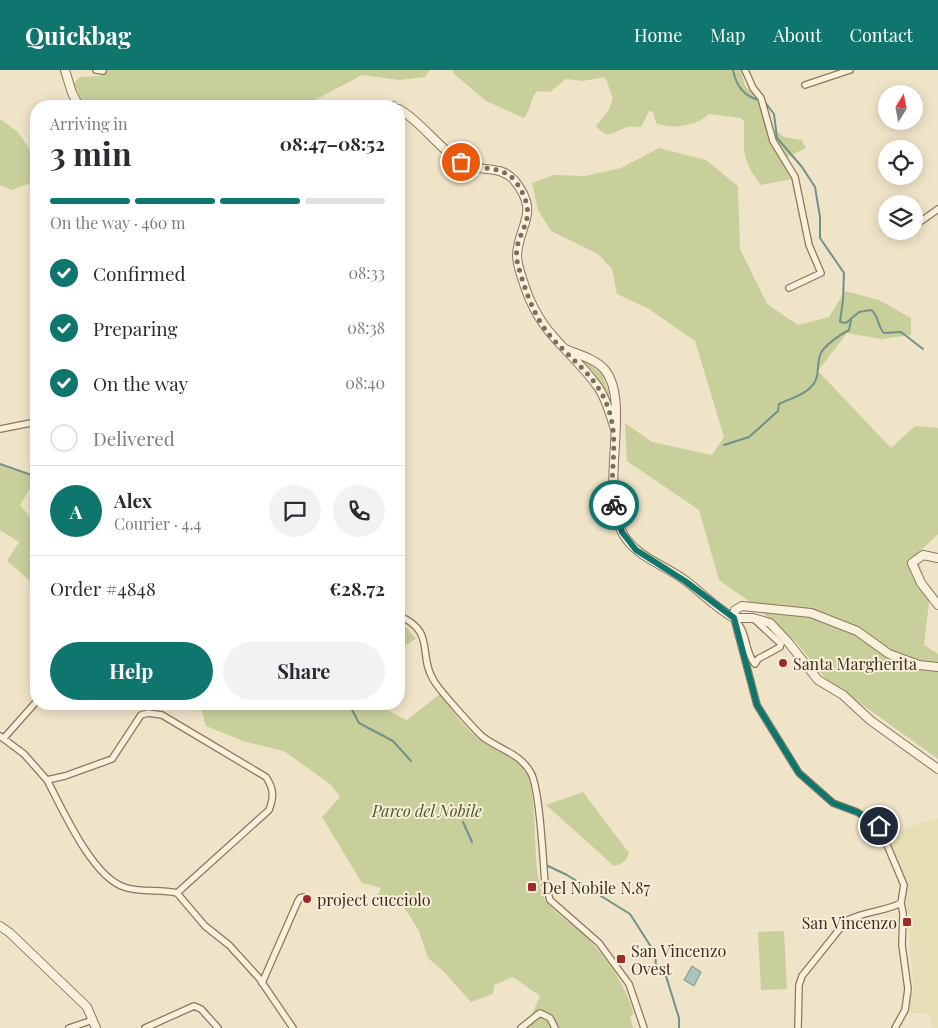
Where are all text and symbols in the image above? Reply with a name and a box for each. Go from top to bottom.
text: Quickbag [25,19,131,51]
text: Home [634,23,682,47]
text: Map [710,23,745,47]
text: About [773,23,822,47]
text: Contact [850,23,913,47]
north arrow [878,85,922,130]
map controls [878,85,923,240]
text: Arriving in [50,113,128,134]
text: 08:47–08:52 [280,130,385,156]
text: 3 min [50,131,132,174]
button: locate [878,140,923,185]
pin [440,141,482,183]
icon: bag [447,148,475,176]
button: layers [878,195,923,240]
text: On the way · 460 m [50,212,185,233]
icon: check [50,259,78,287]
text: Confirmed [93,260,186,286]
text: 08:33 [348,262,385,283]
icon: check [50,314,78,342]
text: Preparing [93,315,178,341]
text: 08:38 [347,317,385,338]
icon: check [50,369,78,397]
text: On the way [93,370,188,396]
text: 08:40 [345,372,385,393]
text: Delivered [93,425,175,451]
courier [589,480,639,530]
button: chat [269,485,321,537]
button: phone [333,485,385,537]
text: Alex [114,487,152,513]
icon: bike [600,491,628,519]
text: A [70,498,82,524]
text: Courier · 4.4 [114,513,201,534]
text: Order #4848 [50,575,156,601]
text: €28.72 [329,575,385,601]
button: Help [50,642,213,700]
button: Share [223,642,385,700]
place label: Santa Margherita [793,653,917,674]
marker: Santa Margherita [777,657,789,669]
park label: Parco del Nobile [371,800,482,821]
pin [858,805,900,847]
icon: home [865,812,893,840]
place label: Del Nobile N.87 [542,877,651,898]
marker: Del Nobile N.87 [526,881,538,893]
place label: project cucciolo [317,889,431,910]
marker: project cucciolo [301,893,313,905]
place label: San Vincenzo [802,912,897,933]
marker: San Vincenzo [901,916,913,928]
place label: San Vincenzo Ovest [631,940,727,979]
marker: San Vincenzo Ovest [615,953,627,965]

